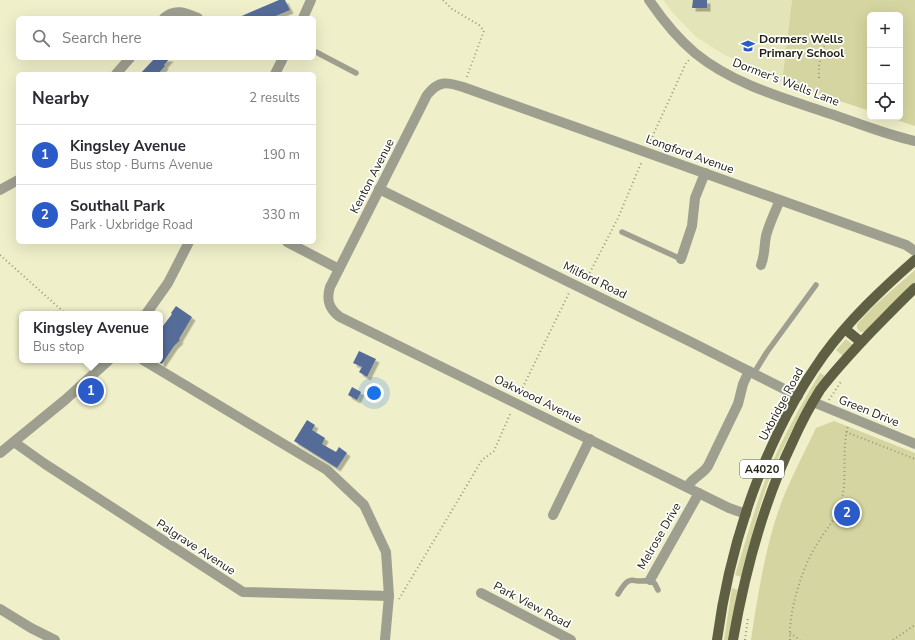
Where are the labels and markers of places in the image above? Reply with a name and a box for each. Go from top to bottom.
place label: Dormers Wells Primary School [759,31,844,61]
school or university icon: Dormers Wells Primary School [740,38,756,54]
pin: 1 [78,376,104,406]
pin: 2 [834,498,860,528]

